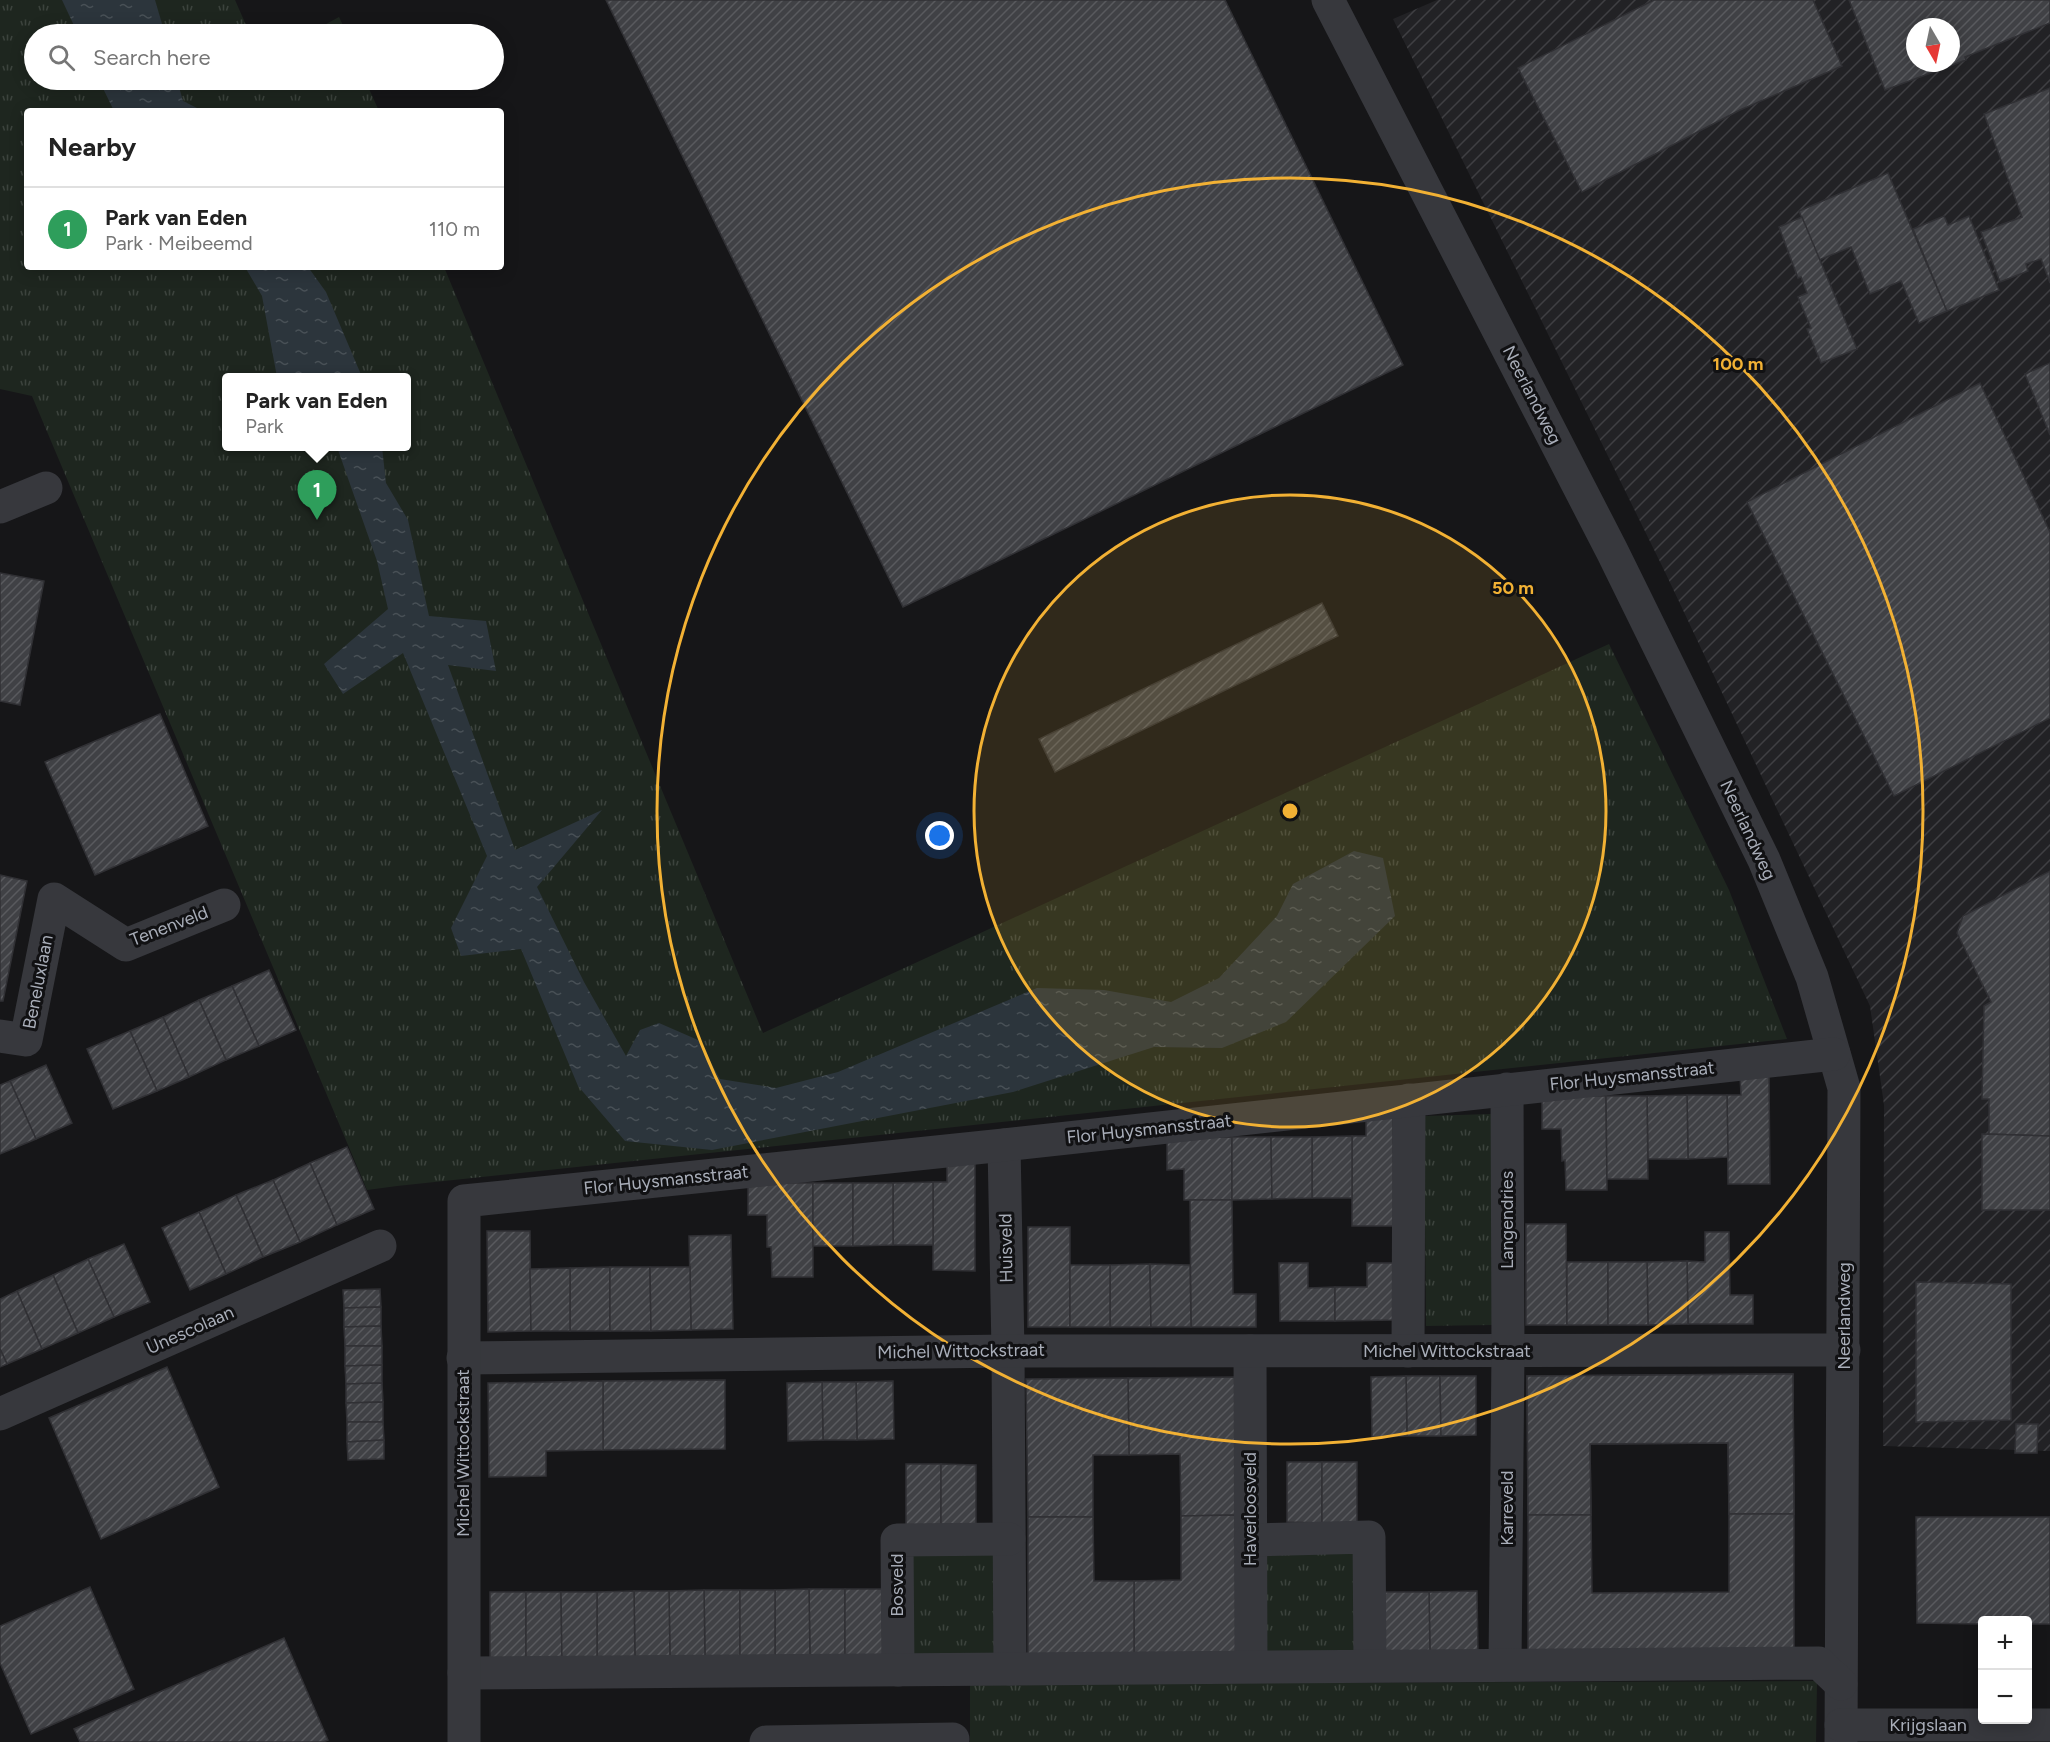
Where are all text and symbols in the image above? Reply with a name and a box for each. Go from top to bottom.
north arrow [1906,18,1960,72]
search box [24,24,504,90]
icon: search [45,41,78,74]
text: Search here [93,44,211,71]
text: Nearby [48,131,136,163]
text: Park van Eden [105,204,247,231]
text: 1 [63,217,72,241]
text: 110 m [429,217,480,241]
text: Park · Meibeemd [105,231,253,255]
street label: Neerlandweg [1498,342,1566,448]
text: 100 m [1713,353,1763,375]
popup [222,373,411,451]
text: Park van Eden [245,387,388,414]
text: Park [245,414,283,438]
pin: 1 [298,470,336,520]
text: 50 m [1492,577,1534,599]
street label: Neerlandweg [1715,777,1781,883]
centre of rings [1280,801,1300,821]
your location [925,821,954,850]
street label: Tenenveld [127,901,211,951]
street label: Beneluxlaan [18,933,58,1031]
street label: Flor Huysmansstraat [1549,1056,1716,1096]
street label: Flor Huysmansstraat [1066,1109,1233,1149]
street label: Flor Huysmansstraat [583,1160,750,1200]
street label: Langendries [1496,1171,1518,1269]
street label: Huisveld [994,1213,1018,1283]
street label: Neerlandweg [1833,1262,1855,1370]
street label: Unescolaan [143,1301,237,1359]
street label: Michel Wittockstraat [877,1339,1045,1363]
street label: Michel Wittockstraat [1363,1340,1531,1362]
street label: Michel Wittockstraat [452,1369,474,1537]
street label: Haverloosveld [1239,1452,1261,1566]
street label: Karreveld [1496,1470,1518,1546]
street label: Bosveld [886,1553,908,1617]
map controls [1978,1616,2032,1724]
button: + [1978,1616,2032,1670]
button: − [1978,1670,2032,1724]
street label: Krijgslaan [1889,1714,1967,1736]

